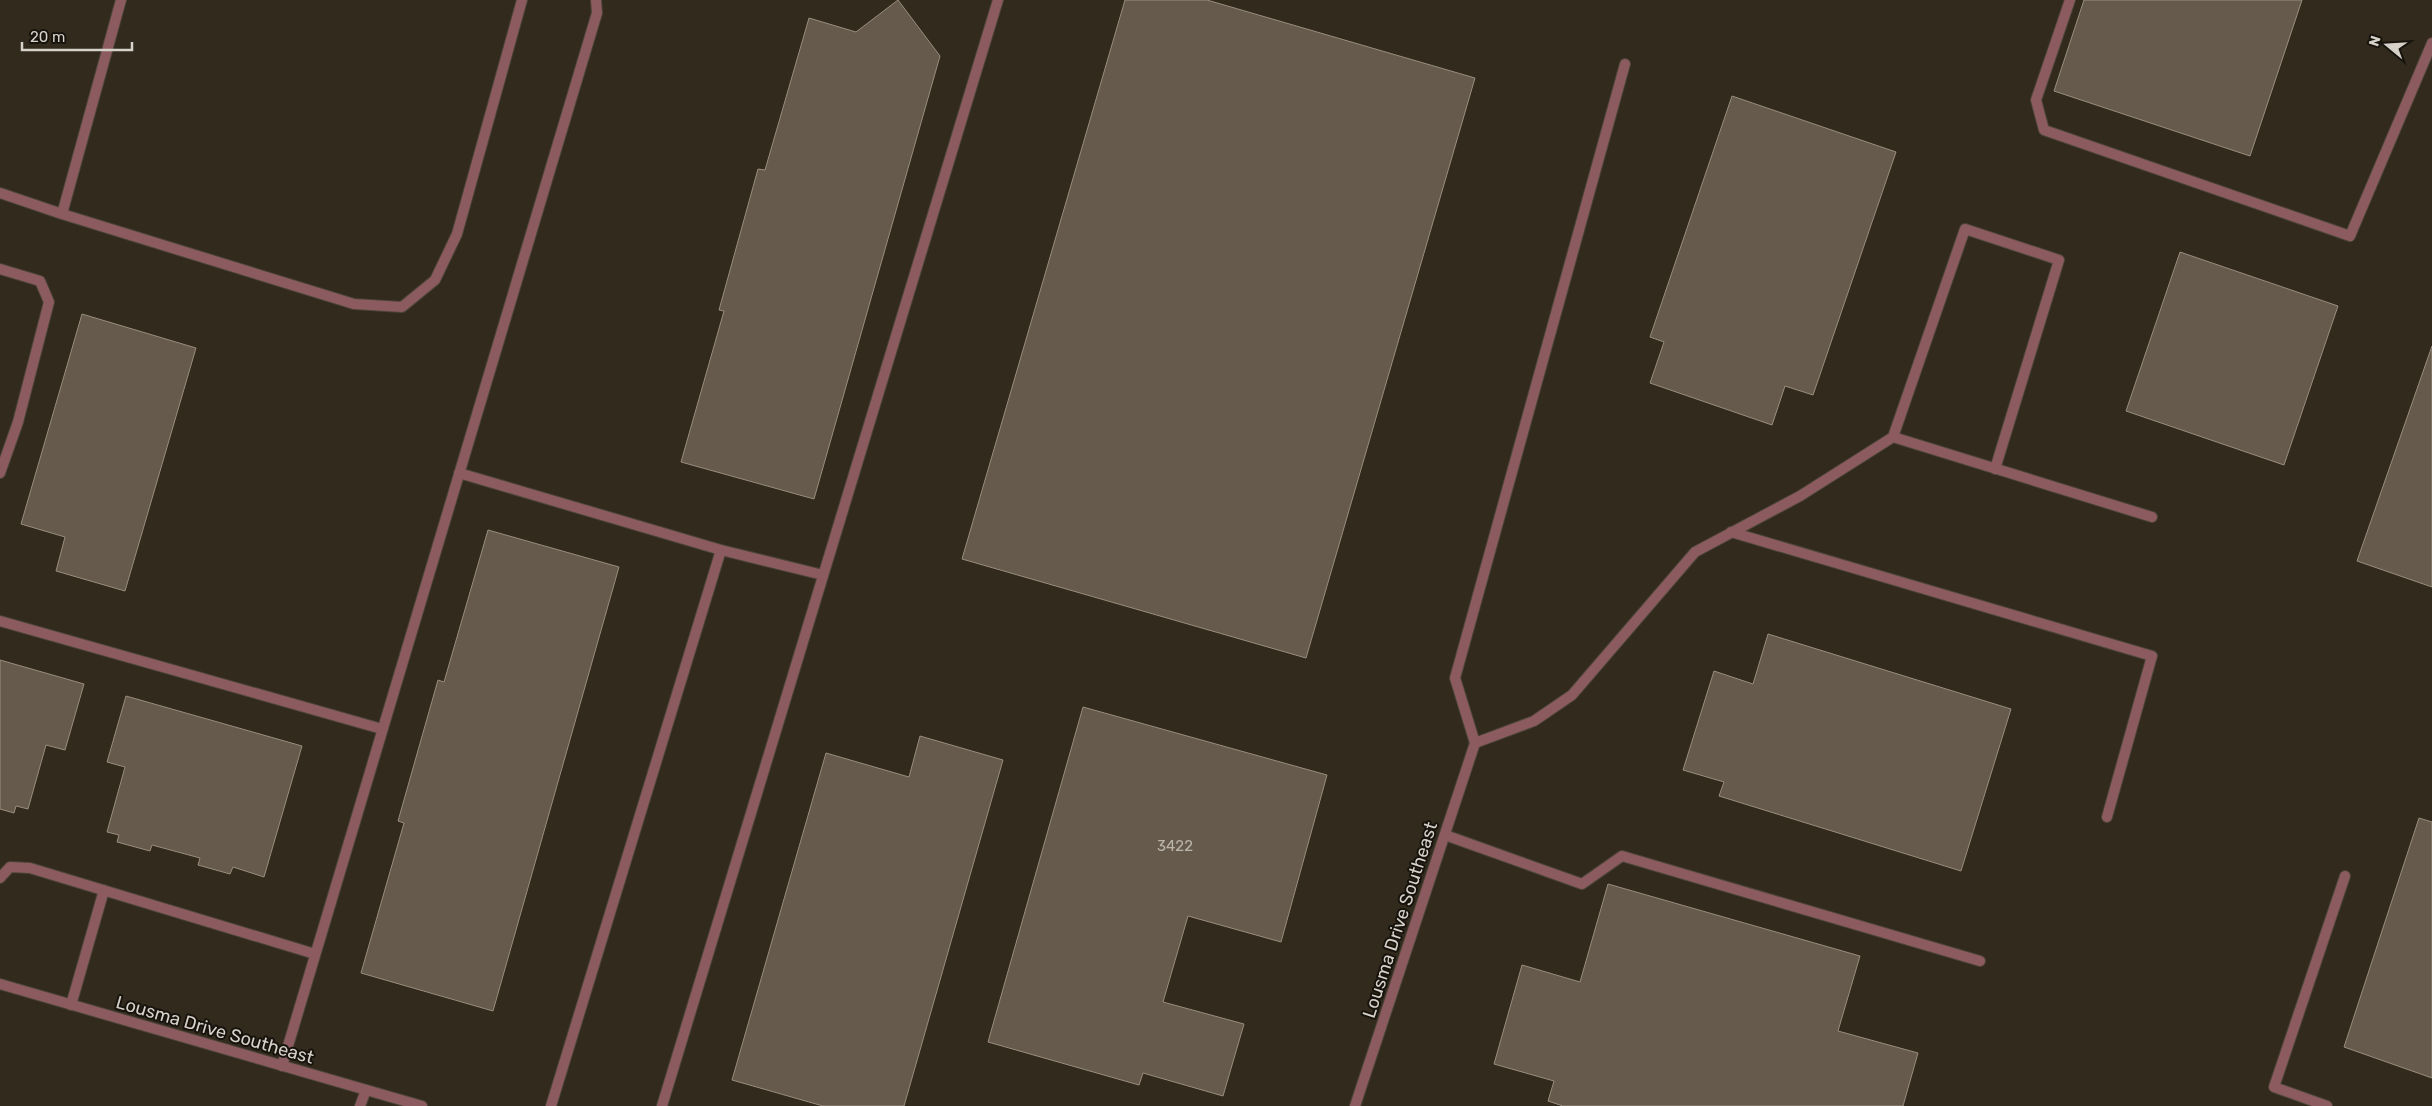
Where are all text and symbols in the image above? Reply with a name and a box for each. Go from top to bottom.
scale bar [22,20,132,52]
north arrow [2362,20,2412,70]
text: 20 m [30,28,65,46]
text: N [2365,34,2385,49]
street label: Lousma Drive Southeast [1358,819,1442,1021]
house number: 3422 [1157,837,1193,855]
street label: Lousma Drive Southeast [113,991,317,1069]

